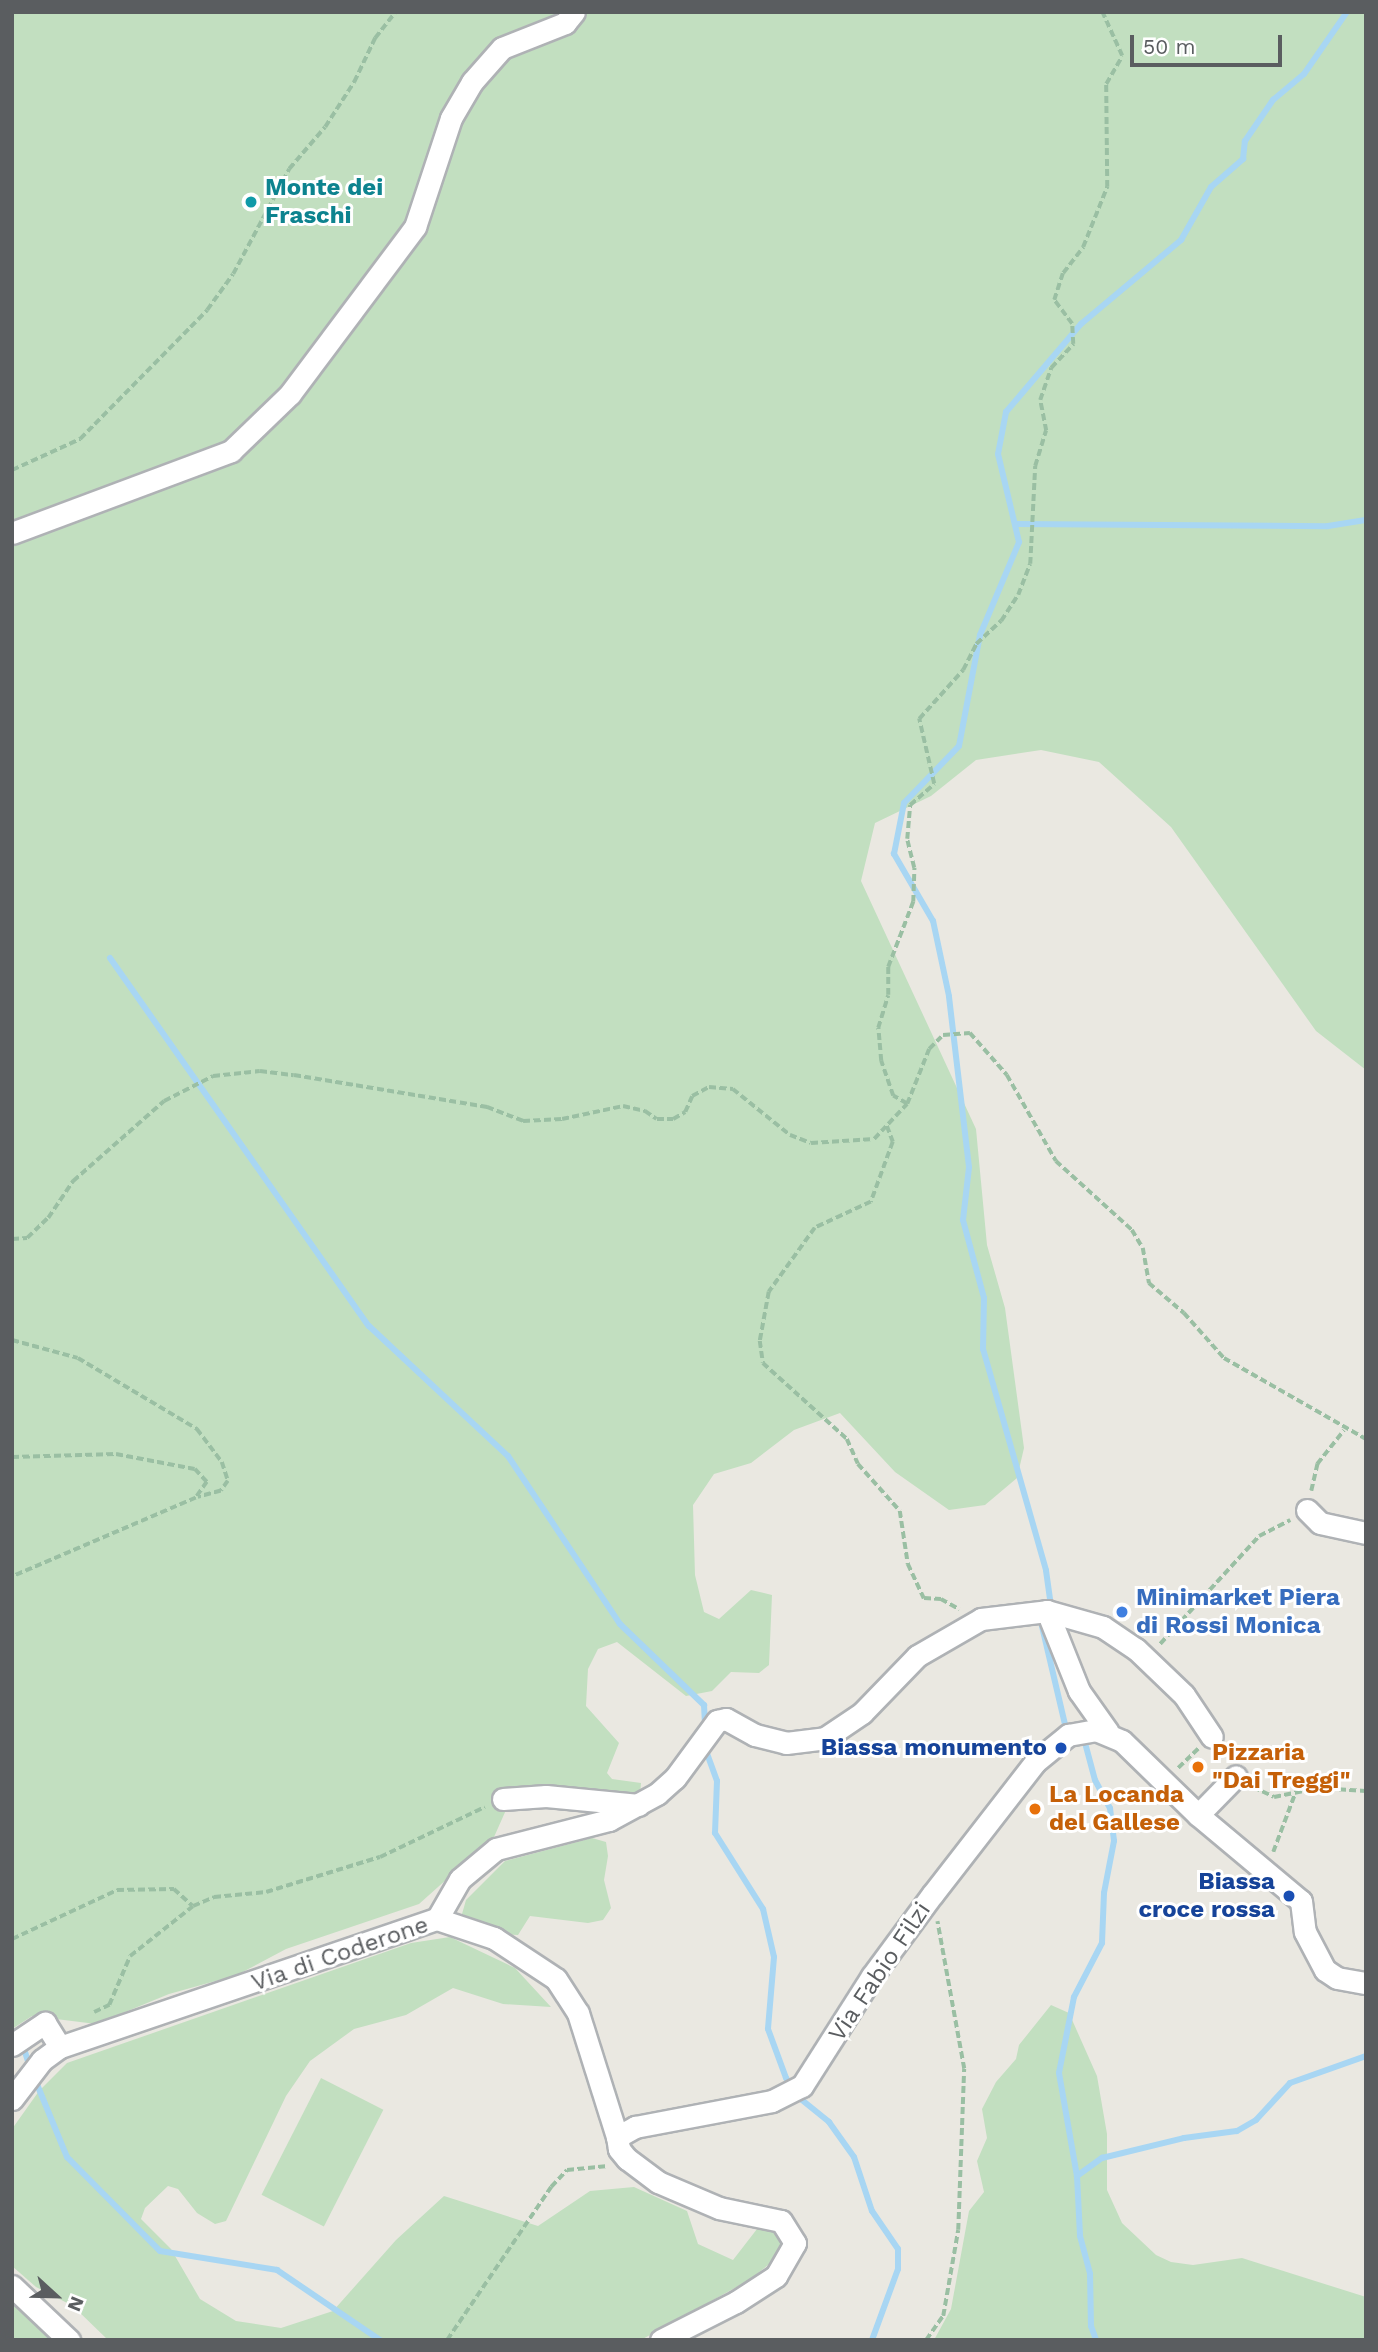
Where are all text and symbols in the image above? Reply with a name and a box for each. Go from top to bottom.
scale bar [1133,21,1285,65]
text: 50 m [1143,34,1195,59]
place label: Monte dei Fraschi [265,174,383,230]
marker: Monte dei Fraschi [243,194,259,210]
place label: Minimarket Piera di Rossi Monica [1136,1584,1340,1640]
marker: Minimarket Piera di Rossi Monica [1114,1604,1130,1620]
place label: Biassa monumento [821,1734,1047,1762]
place label: Pizzaria "Dai Treggi" [1212,1739,1351,1795]
marker: Biassa monumento [1053,1740,1069,1756]
marker: Pizzaria "Dai Treggi" [1190,1759,1206,1775]
place label: La Locanda del Gallese [1049,1781,1184,1837]
marker: La Locanda del Gallese [1027,1801,1043,1817]
place label: Biassa croce rossa [1138,1868,1275,1924]
marker: Biassa croce rossa [1281,1888,1297,1904]
street label: Via Fabio Filzi [823,1897,937,2047]
street label: Via di Coderone [248,1910,432,1998]
north arrow [21,2261,91,2331]
text: N [63,2293,89,2315]

